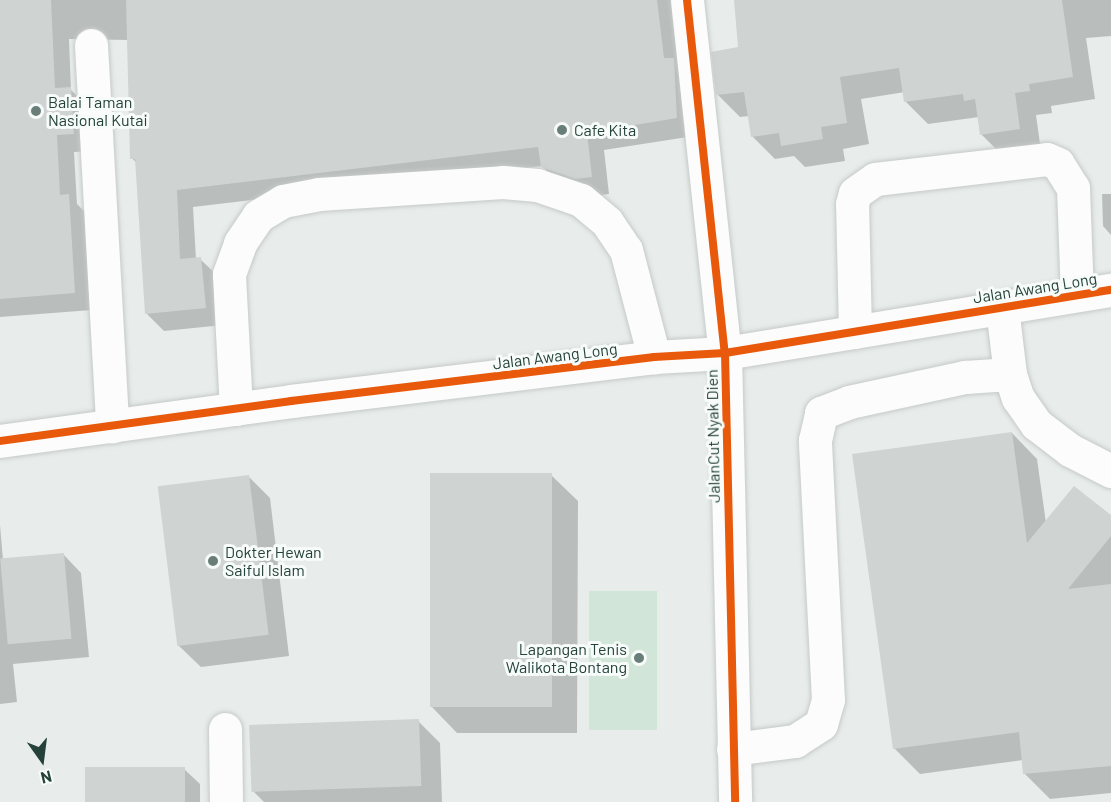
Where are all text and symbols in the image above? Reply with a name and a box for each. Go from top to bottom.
place label: Balai Taman Nasional Kutai [48,92,148,130]
marker: Balai Taman Nasional Kutai [29,104,43,118]
place label: Cafe Kita [574,120,636,140]
marker: Cafe Kita [555,123,569,137]
street label: Jalan Awang Long [972,269,1098,307]
street label: Jalan Awang Long [492,339,618,373]
street label: JalanCut Nyak Dien [702,369,724,503]
place label: Dokter Hewan Saiful Islam [225,542,322,580]
marker: Dokter Hewan Saiful Islam [206,554,220,568]
place label: Lapangan Tenis Walikota Bontang [506,639,627,677]
marker: Lapangan Tenis Walikota Bontang [632,651,646,665]
north arrow [12,730,72,790]
text: N [39,767,54,788]

